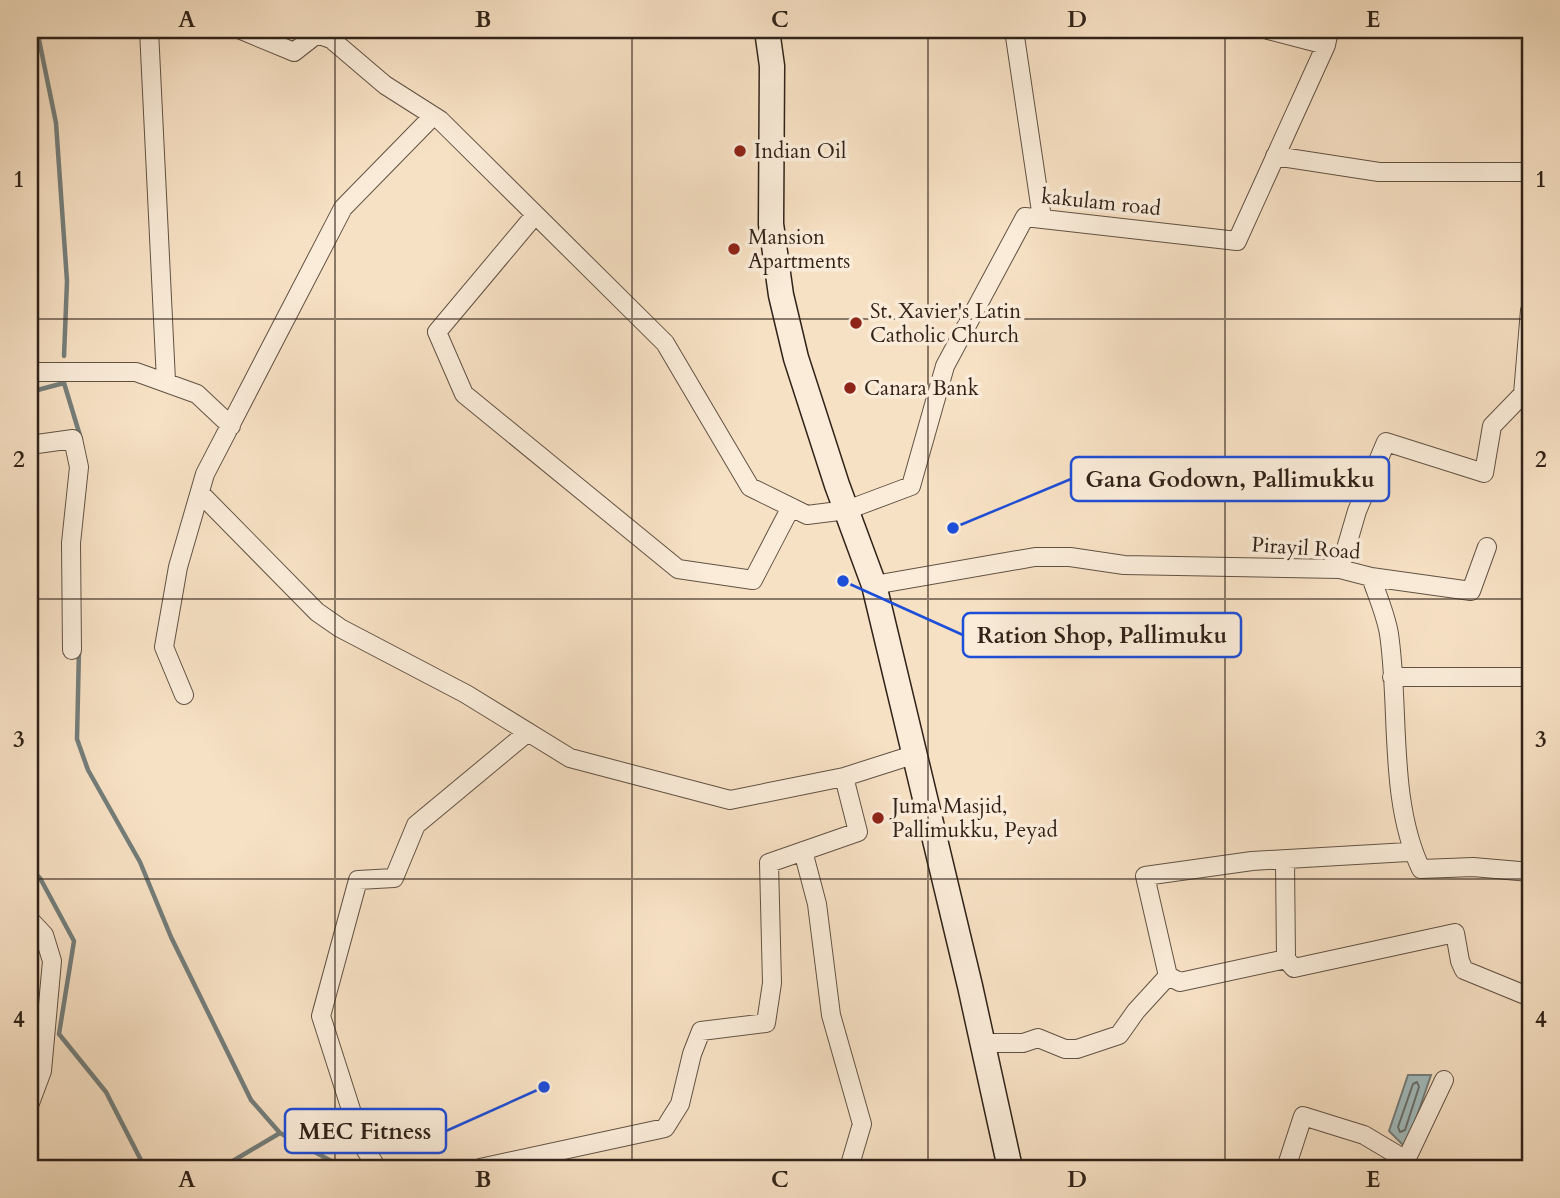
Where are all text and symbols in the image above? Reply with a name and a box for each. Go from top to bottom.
text: A [178,4,196,35]
text: B [475,4,491,35]
text: C [771,4,789,35]
text: D [1067,4,1087,35]
text: E [1366,4,1380,35]
place label: Indian Oil [754,137,846,166]
marker: Indian Oil [732,143,748,159]
text: 1 [13,164,25,195]
text: 1 [1535,164,1547,195]
street label: kakulam road [1040,182,1162,223]
place label: Mansion Apartments [748,223,850,276]
marker: Mansion Apartments [726,241,742,257]
place label: St. Xavier's Latin Catholic Church [870,297,1021,350]
marker: St. Xavier's Latin Catholic Church [848,315,864,331]
place label: Canara Bank [864,374,980,403]
marker: Canara Bank [842,380,858,396]
text: 2 [13,444,25,475]
text: 2 [1535,444,1547,475]
callout: Gana Godown, Pallimukku [1071,457,1389,501]
text: Gana Godown, Pallimukku [1085,464,1375,495]
street label: Pirayil Road [1250,530,1361,567]
callout: Ration Shop, Pallimuku [963,613,1241,657]
text: Ration Shop, Pallimuku [977,620,1227,651]
text: 3 [13,724,25,755]
text: 3 [1535,724,1547,755]
place label: Juma Masjid, Pallimukku, Peyad [889,792,1058,845]
marker: Juma Masjid, Pallimukku, Peyad [870,810,886,826]
text: 4 [13,1004,25,1035]
text: 4 [1535,1004,1547,1035]
callout: MEC Fitness [285,1109,446,1153]
text: MEC Fitness [299,1116,431,1147]
text: A [178,1164,196,1195]
text: B [475,1164,491,1195]
text: C [771,1164,789,1195]
text: D [1067,1164,1087,1195]
text: E [1366,1164,1380,1195]

